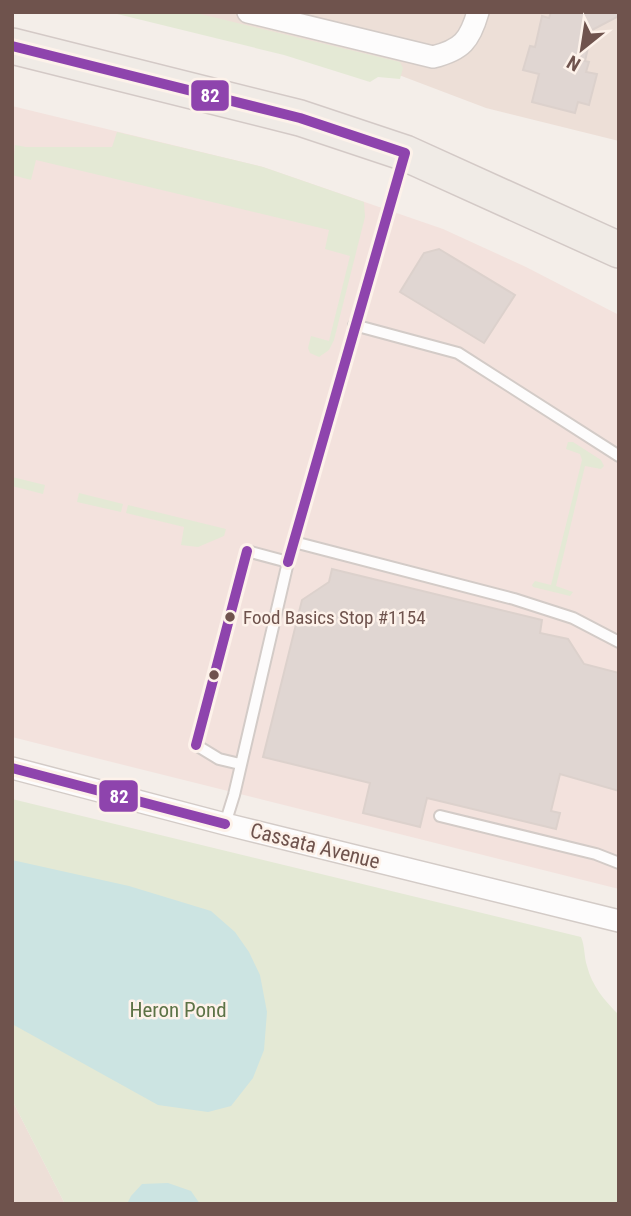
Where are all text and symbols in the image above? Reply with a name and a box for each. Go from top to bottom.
north arrow [547,14,617,84]
text: N [563,50,585,76]
line badge: 82 [190,79,230,112]
text: 82 [200,84,220,107]
place label: Food Basics Stop #1154 [243,606,426,629]
marker: Food Basics Stop #1154 [223,610,237,624]
unlabelled marker [207,668,221,682]
line badge: 82 [98,779,139,813]
text: 82 [109,785,129,808]
street label: Cassata Avenue [248,818,382,874]
park label: Heron Pond [129,998,227,1022]

